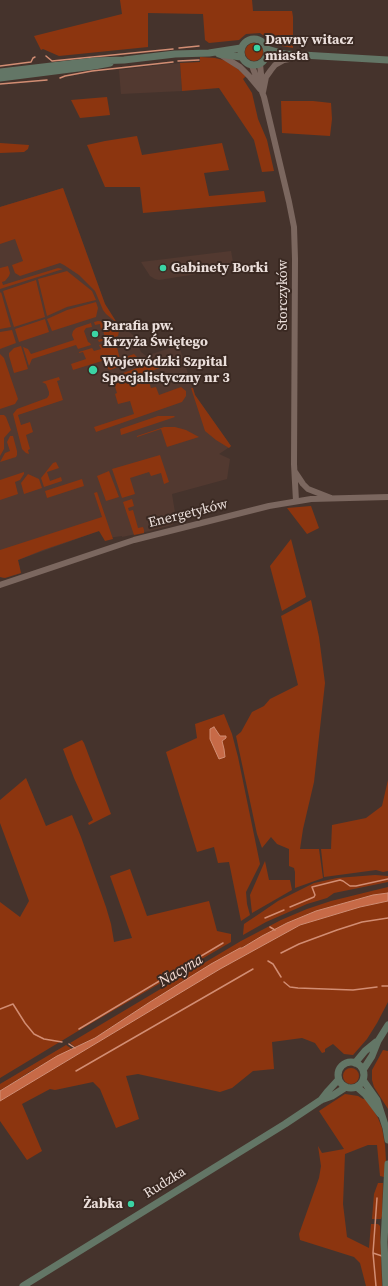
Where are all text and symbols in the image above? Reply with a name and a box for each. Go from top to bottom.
place label: Dawny witacz miasta [265,32,353,64]
marker: Dawny witacz miasta [252,43,262,53]
place label: Gabinety Borki [171,260,268,276]
street label: Storczyków [275,260,291,330]
marker: Gabinety Borki [158,263,168,273]
place label: Parafia pw. Krzyża Świętego [103,318,208,350]
marker: Parafia pw. Krzyża Świętego [90,329,100,339]
place label: Wojewódzki Szpital Specjalistyczny nr 3 [102,354,230,386]
marker: Wojewódzki Szpital Specjalistyczny nr 3 [87,364,99,376]
street label: Energetyków [147,496,229,532]
water label: Nacyna [156,951,206,991]
street label: Rudzka [141,1164,189,1202]
place label: Żabka [83,1196,123,1212]
marker: Żabka [126,1199,136,1209]

